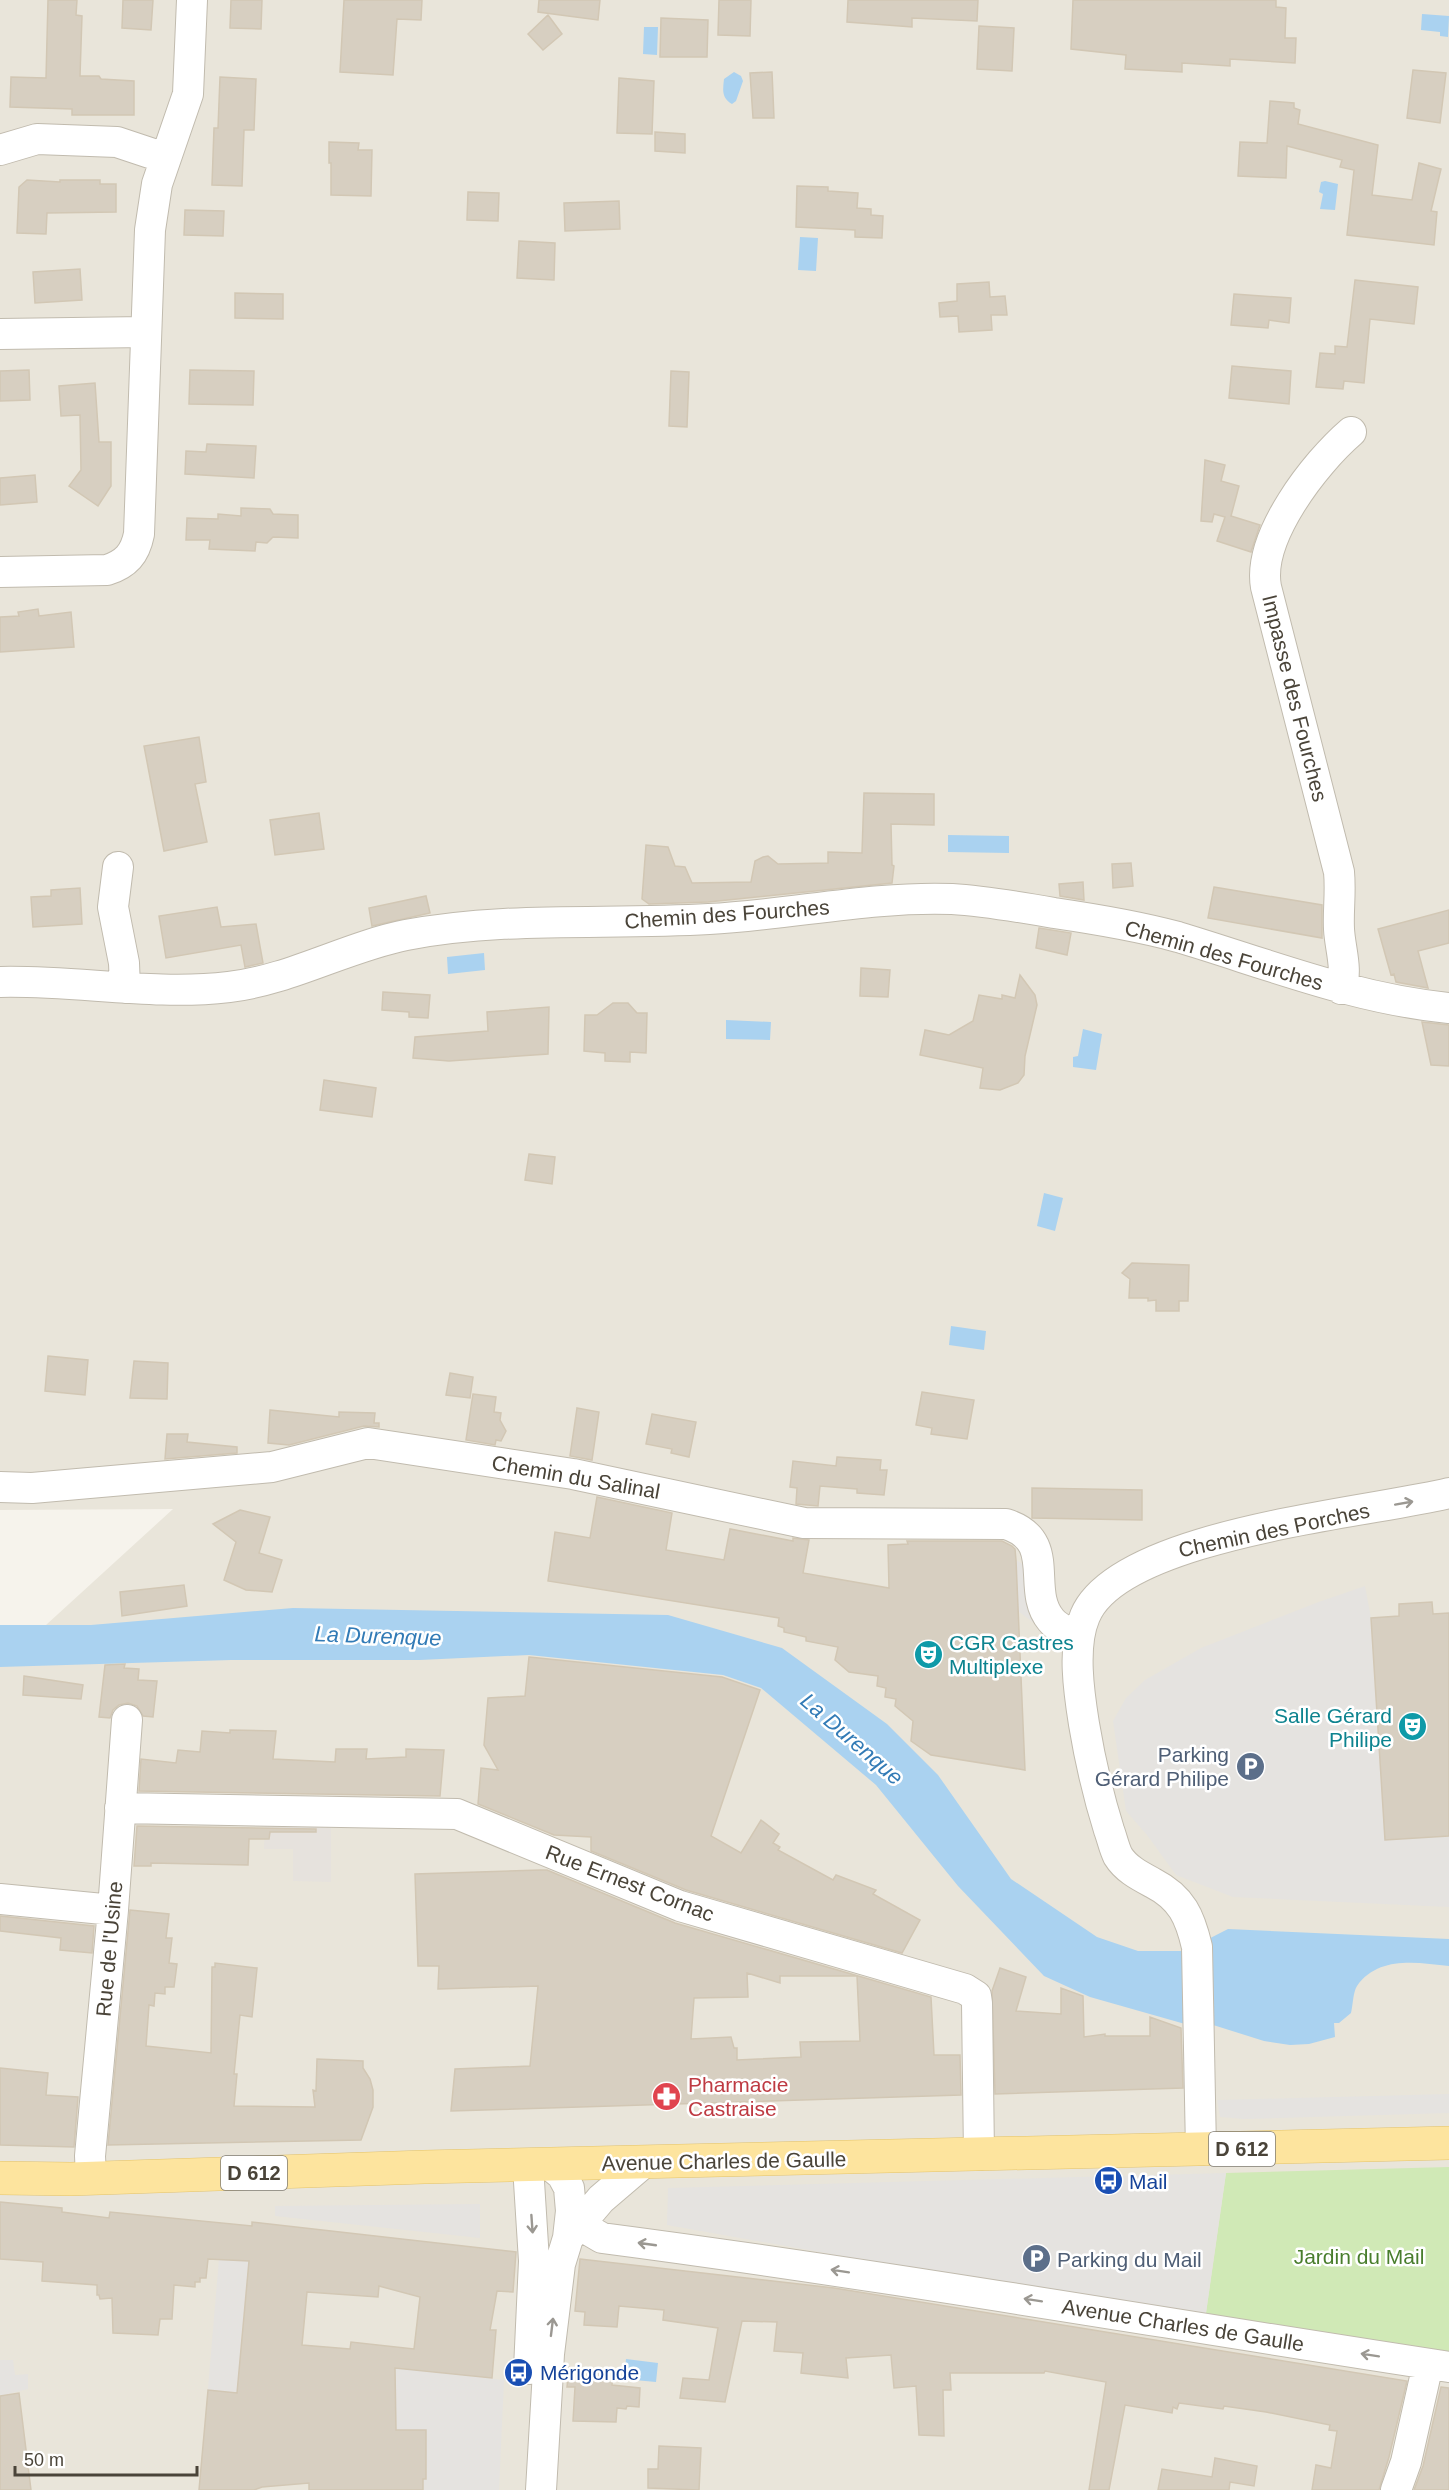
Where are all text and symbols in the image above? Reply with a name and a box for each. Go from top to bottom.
street label: Impasse des Fourches [1258,592,1332,804]
street label: Chemin des Fourches [624,895,830,933]
street label: Chemin des Fourches [1122,916,1326,994]
street label: Chemin du Salinal [490,1451,662,1503]
one-way arrow [1394,1497,1413,1508]
street label: Chemin des Porches [1176,1498,1372,1562]
water label: La Durenque [314,1621,442,1651]
place label: CGR Castres Multiplexe [949,1631,1074,1678]
theatre icon: CGR Castres Multiplexe [912,1638,944,1670]
water label: La Durenque [796,1688,908,1790]
place label: Salle Gérard Philipe [1274,1704,1392,1751]
theatre icon: Salle Gérard Philipe [1397,1711,1429,1743]
place label: Parking Gérard Philipe [1095,1743,1229,1790]
parking icon: Parking Gérard Philipe [1234,1750,1266,1782]
street label: Rue Ernest Cornac [543,1840,717,1926]
street label: Rue de l'Usine [92,1880,126,2018]
place label: Pharmacie Castraise [688,2073,788,2120]
pharmacy icon: Pharmacie Castraise [651,2080,683,2112]
road number: D 612 [1209,2132,1275,2166]
street label: Avenue Charles de Gaulle [601,2147,847,2175]
road number: D 612 [221,2156,287,2190]
bus stop icon: Mail [1092,2165,1124,2197]
place label: Mail [1129,2170,1168,2193]
one-way arrow [526,2213,537,2233]
one-way arrow [637,2238,657,2249]
parking icon: Parking du Mail [1020,2243,1052,2275]
park label: Jardin du Mail [1294,2245,1424,2268]
place label: Parking du Mail [1057,2248,1202,2271]
one-way arrow [831,2265,850,2276]
street label: Avenue Charles de Gaulle [1060,2294,1306,2356]
one-way arrow [1023,2295,1043,2306]
one-way arrow [547,2318,558,2337]
one-way arrow [1361,2349,1381,2360]
bus stop icon: Mérigonde [503,2356,535,2388]
place label: Mérigonde [540,2361,639,2384]
scale bar [15,2439,196,2477]
text: 50 m [24,2450,64,2470]

